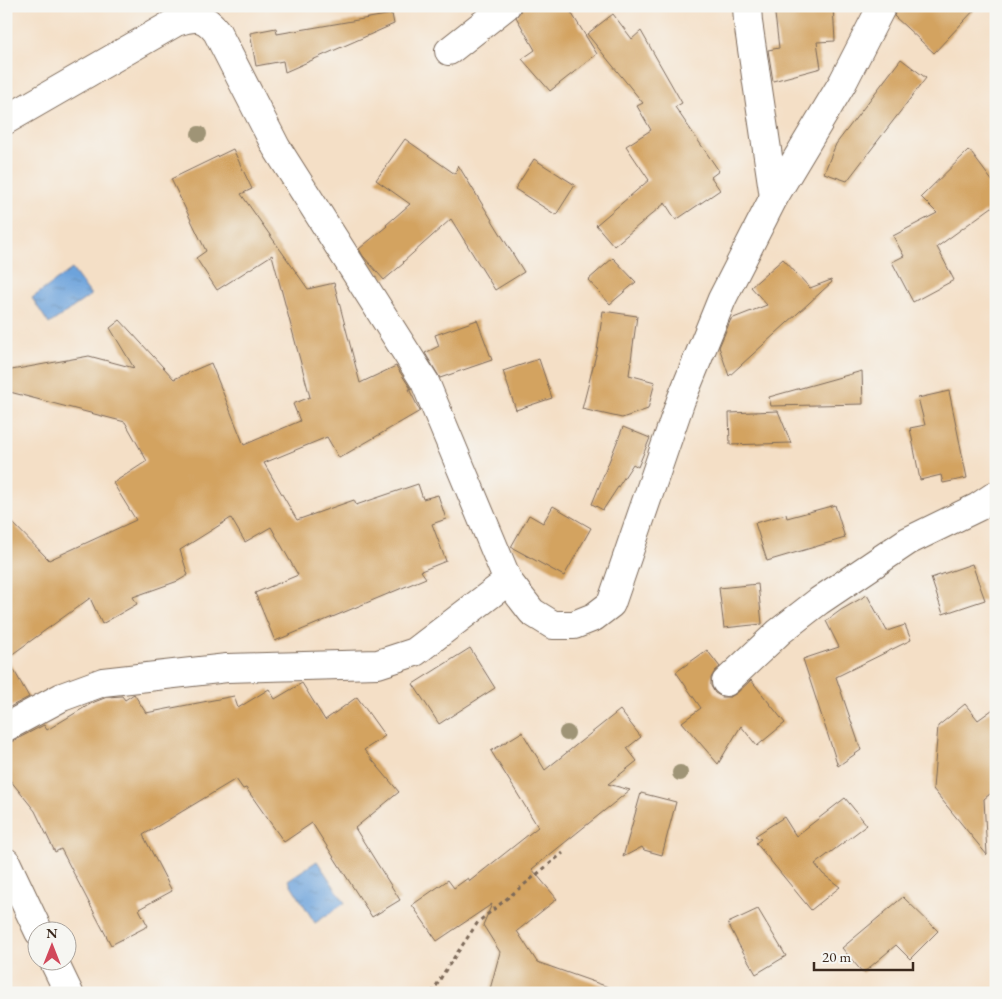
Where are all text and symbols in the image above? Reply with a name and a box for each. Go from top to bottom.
north arrow [28,922,78,972]
text: N [46,924,58,942]
scale bar [814,939,913,971]
text: 20 m [822,947,851,966]

